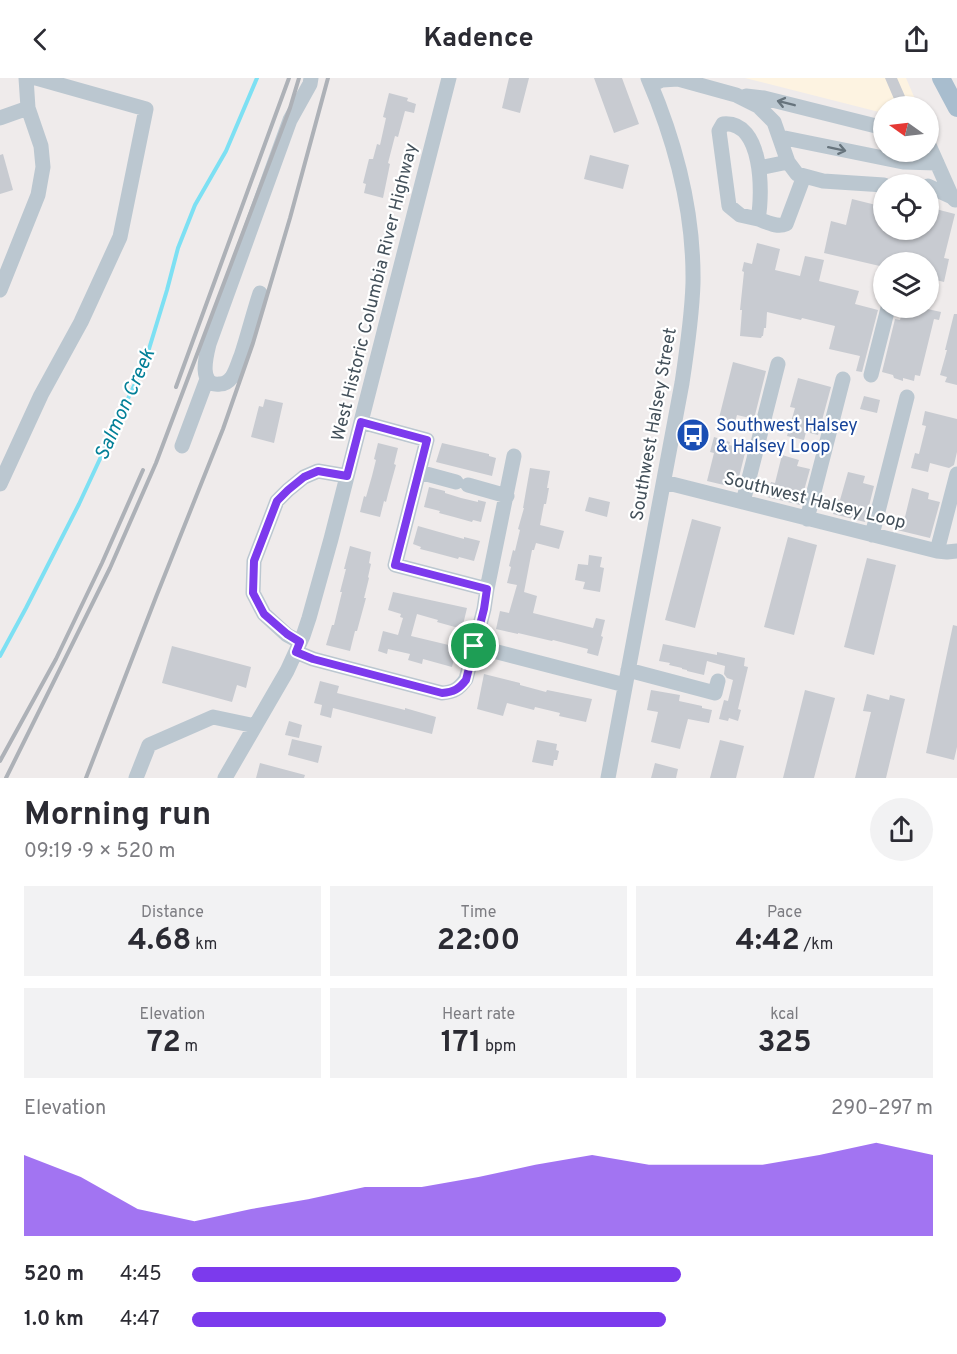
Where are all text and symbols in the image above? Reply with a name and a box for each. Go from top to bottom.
text: Kadence [424,22,533,56]
icon: back [24,23,57,56]
icon: share [900,23,933,56]
north arrow [873,96,939,162]
map controls [873,96,939,318]
one-way arrow [777,97,796,109]
street label: West Historic Columbia River Highway [327,141,424,444]
one-way arrow [827,144,847,155]
button: locate [873,174,939,240]
button: layers [873,252,939,318]
street label: Southwest Halsey Street [626,326,683,523]
water label: Salmon Creek [90,344,162,465]
place label: Southwest Halsey & Halsey Loop [716,415,858,459]
bus stop icon: Southwest Halsey & Halsey Loop [675,417,711,453]
street label: Southwest Halsey Loop [721,468,908,535]
pin [448,620,499,671]
icon: arrive [457,629,490,662]
text: Morning run [24,795,211,837]
button: share [870,798,933,861]
text: 09:19 · 9 × 520 m [24,839,175,865]
text: Distance [141,903,204,923]
text: Time [461,903,496,923]
text: Pace [767,903,802,923]
text: 4.68 [128,923,191,960]
text: 22:00 [437,923,520,960]
text: 4:42 [736,923,800,960]
text: km [191,935,217,955]
text: /km [800,935,833,955]
text: Elevation [140,1005,205,1025]
text: Heart rate [442,1005,515,1025]
text: kcal [770,1005,799,1025]
text: 72 [147,1025,181,1062]
text: 171 [441,1025,481,1062]
text: 325 [757,1025,812,1062]
text: m [181,1037,198,1057]
text: bpm [481,1037,516,1057]
text: Elevation [24,1096,106,1122]
text: 290–297 m [831,1096,933,1122]
text: 520 m [24,1262,84,1288]
text: 4:45 [120,1262,162,1288]
text: 1.0 km [24,1307,84,1333]
text: 4:47 [120,1307,160,1333]

